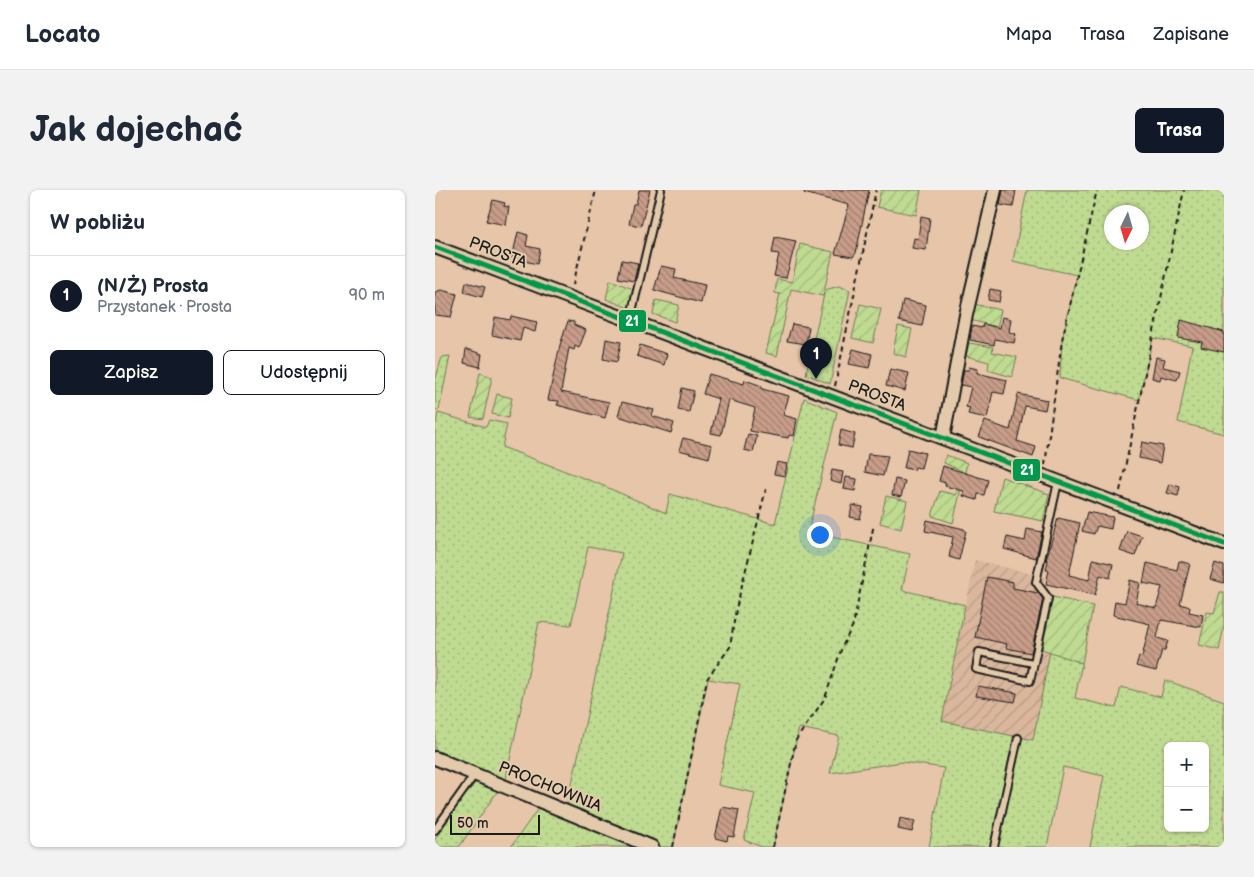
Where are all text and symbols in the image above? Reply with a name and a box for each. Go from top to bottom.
text: Locato [25,20,100,49]
text: Mapa [1005,24,1052,45]
text: Trasa [1080,24,1125,45]
text: Zapisane [1153,24,1229,45]
button: Trasa [1135,108,1224,153]
text: Jak dojechać [30,109,243,152]
north arrow [1104,205,1149,250]
text: W pobliżu [50,210,145,235]
street label: PROSTA [466,233,530,273]
text: (N/Ż) Prosta [97,275,209,298]
text: 1 [63,286,69,305]
text: 90 m [349,286,385,305]
text: Przystanek · Prosta [97,298,232,317]
line badge: 21 [618,309,647,333]
text: 21 [625,313,639,330]
pin: 1 [800,338,832,379]
button: Zapisz [50,350,213,395]
button: Udostępnij [223,350,385,395]
street label: PROSTA [845,376,909,416]
line badge: 21 [1012,458,1041,482]
text: 21 [1020,462,1034,479]
your location [807,522,833,548]
map controls [1164,742,1209,832]
button: + [1164,742,1209,787]
street label: PROCHOWNIA [496,758,605,816]
button: − [1164,787,1209,832]
scale bar [450,812,540,835]
text: 50 m [457,815,489,832]

